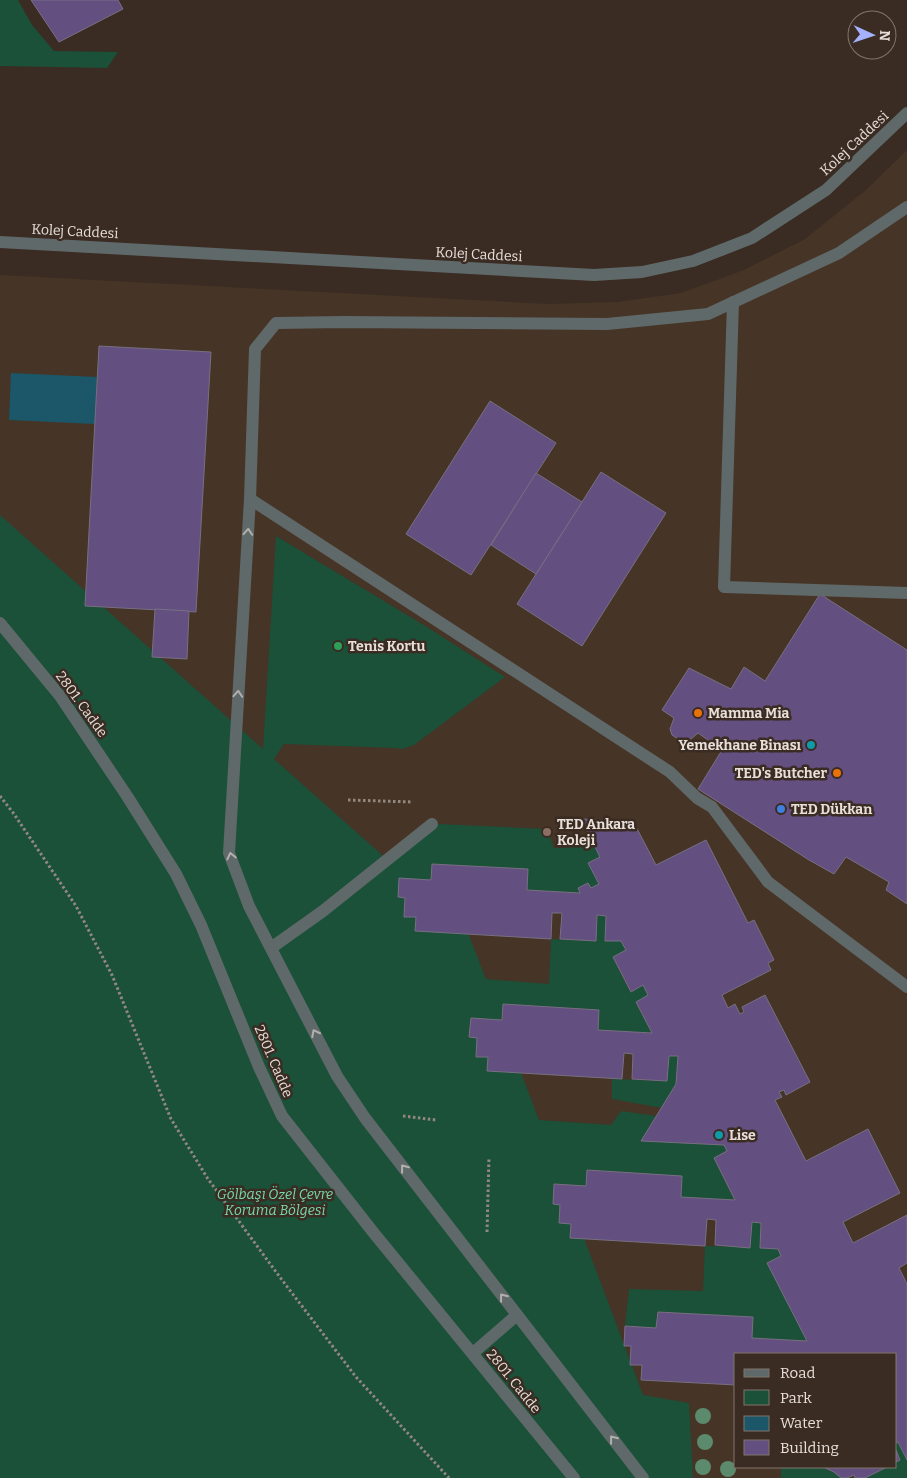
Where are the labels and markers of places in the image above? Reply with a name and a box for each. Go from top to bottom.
place label: Tenis Kortu [348,638,425,655]
marker: Tenis Kortu [332,640,344,652]
place label: Mamma Mia [708,705,790,722]
marker: Mamma Mia [692,707,704,719]
place label: Yemekhane Binası [678,737,802,754]
marker: Yemekhane Binası [805,739,817,751]
place label: TED's Butcher [735,765,827,782]
marker: TED's Butcher [831,767,843,779]
place label: TED Dükkan [791,801,872,818]
marker: TED Dükkan [775,803,787,815]
place label: TED Ankara Koleji [557,816,635,849]
marker: TED Ankara Koleji [541,826,553,838]
place label: Lise [729,1127,756,1144]
marker: Lise [713,1129,725,1141]

